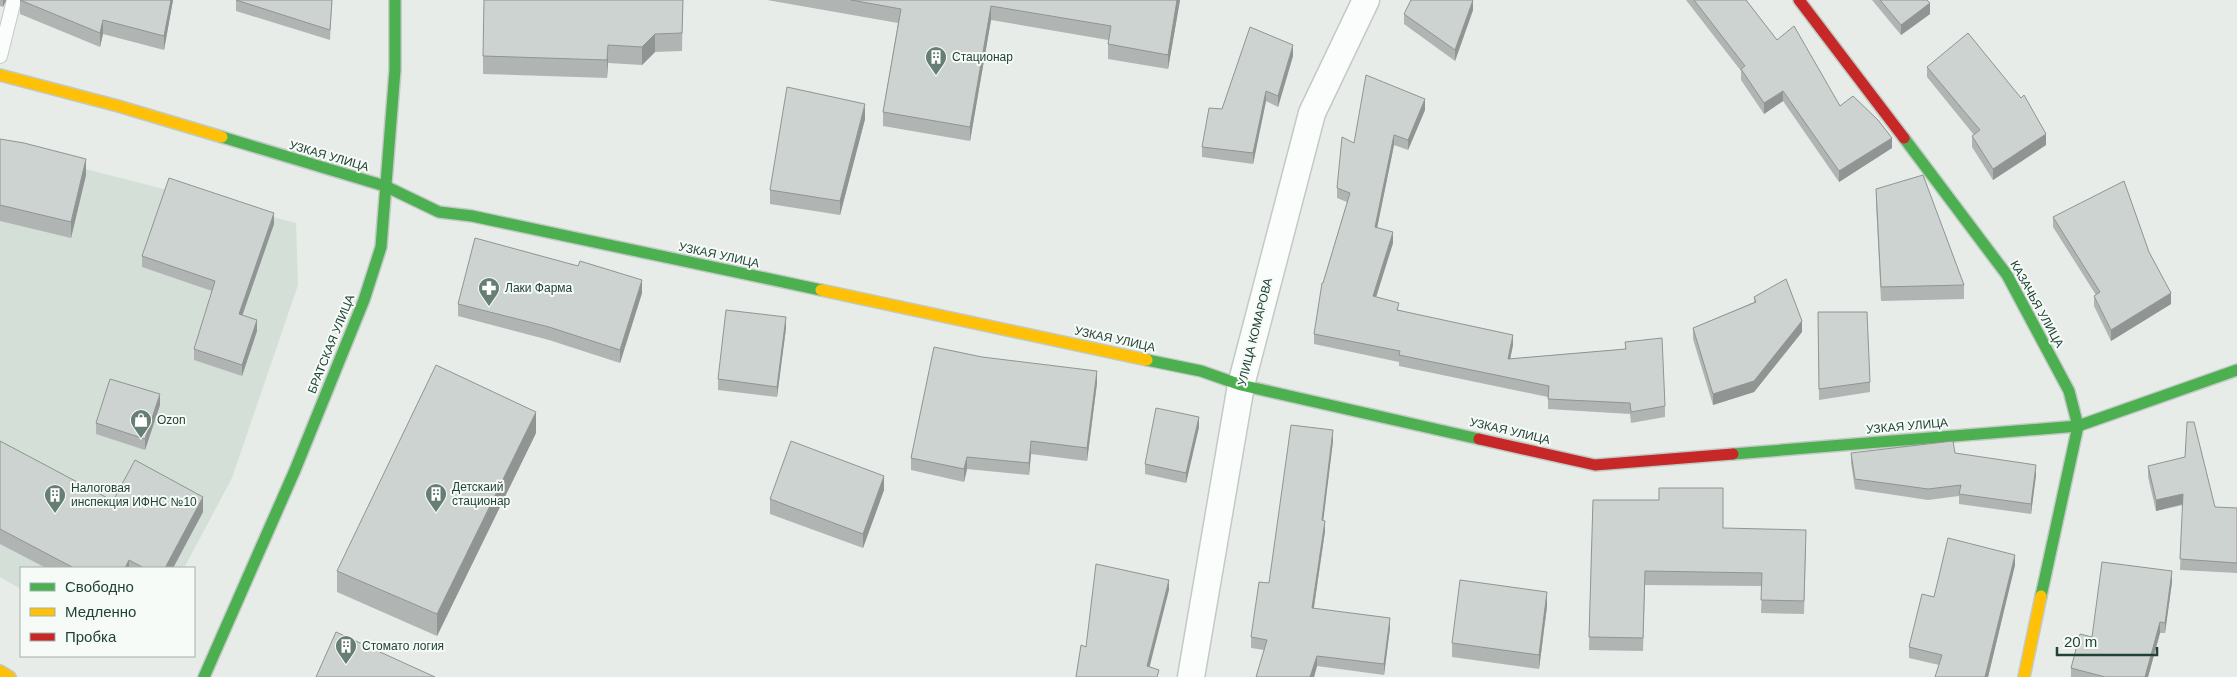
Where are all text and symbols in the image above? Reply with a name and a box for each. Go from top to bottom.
building icon: Стационар [924,45,948,76]
place label: Стационар [952,50,1013,64]
street label: УЗКАЯ УЛИЦА [288,138,370,174]
street label: УЗКАЯ УЛИЦА [677,240,761,270]
street label: КАЗАЧЬЯ УЛИЦА [2007,258,2067,350]
pharmacy icon: Лаки Фарма [477,276,501,307]
street label: УЛИЦА КОМАРОВА [1235,277,1275,387]
place label: Лаки Фарма [505,281,573,295]
street label: БРАТСКАЯ УЛИЦА [305,292,357,396]
street label: УЗКАЯ УЛИЦА [1073,324,1157,354]
shop icon: Ozon [129,408,153,439]
place label: Ozon [157,413,186,427]
street label: УЗКАЯ УЛИЦА [1468,415,1552,447]
street label: УЗКАЯ УЛИЦА [1865,415,1949,437]
place label: Детскаий стационар [452,480,511,508]
place label: Налоговая инспекция ИФНС №10 [71,481,197,509]
building icon: Детскаий стационар [424,482,448,513]
building icon: Налоговая инспекция ИФНС №10 [43,483,67,514]
legend [20,567,195,657]
text: Свободно [65,578,134,595]
text: Медленно [65,603,136,620]
scale bar [2057,624,2157,656]
text: Пробка [65,628,117,645]
text: 20 m [2064,633,2097,650]
building icon: Стомато логия [334,634,358,665]
place label: Стомато логия [362,639,444,653]

